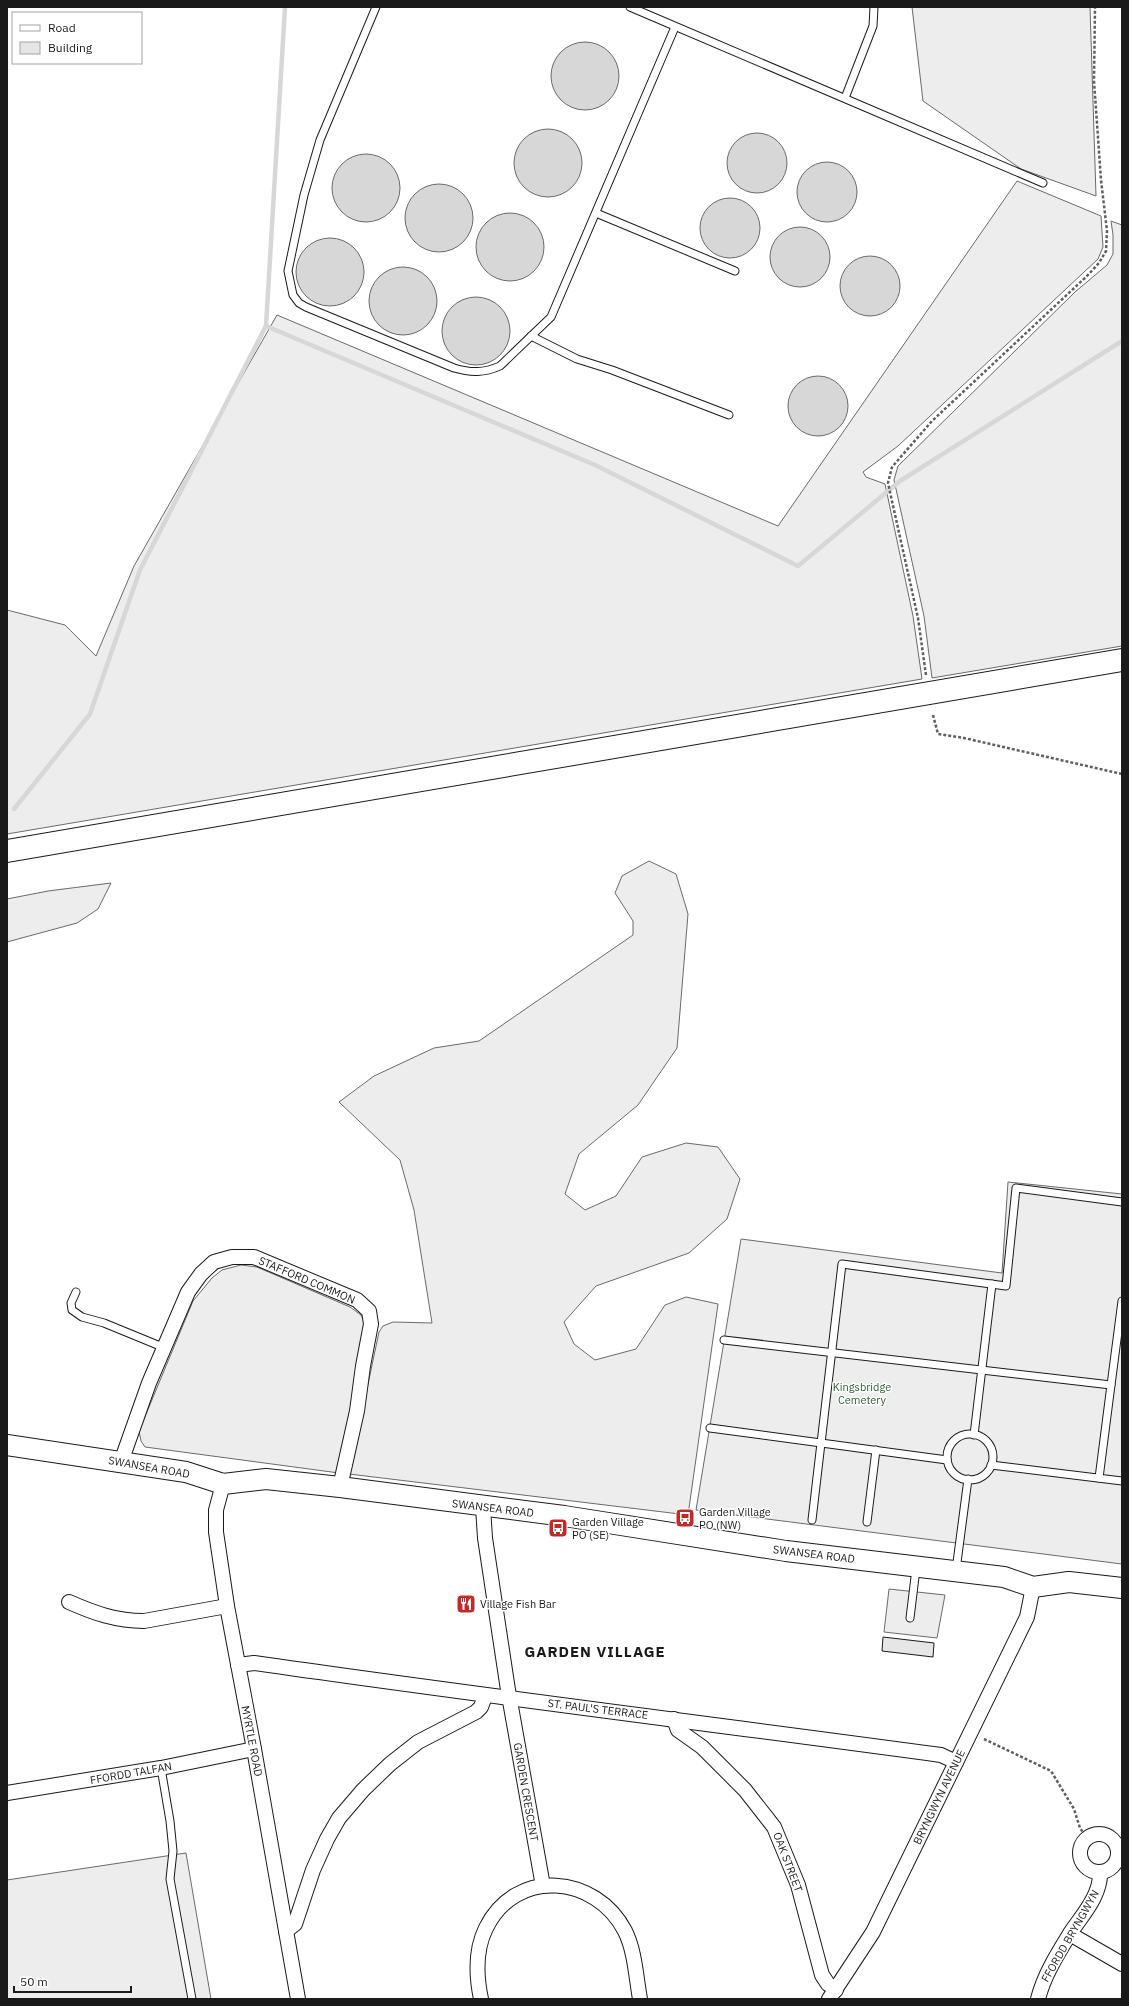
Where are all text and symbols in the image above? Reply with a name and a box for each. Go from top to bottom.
legend [12,12,142,64]
text: Road [48,20,76,35]
text: Building [48,40,93,55]
street label: STAFFORD COMMON [257,1253,357,1307]
park label: Kingsbridge Cemetery [833,1380,891,1407]
street label: SWANSEA ROAD [107,1453,191,1481]
street label: SWANSEA ROAD [451,1496,535,1520]
place label: Garden Village PO (NW) [699,1505,771,1532]
bus stop icon: Garden Village PO (NW) [674,1507,696,1529]
place label: Garden Village PO (SE) [572,1515,644,1542]
bus stop icon: Garden Village PO (SE) [547,1517,569,1539]
street label: SWANSEA ROAD [772,1542,856,1566]
restaurant icon: Village Fish Bar [455,1593,477,1615]
place label: Village Fish Bar [480,1597,556,1611]
district label: GARDEN VILLAGE [524,1642,666,1661]
street label: ST. PAUL'S TERRACE [547,1696,649,1722]
street label: MYRTLE ROAD [238,1704,266,1778]
street label: GARDEN CRESCENT [510,1742,542,1843]
street label: BRYNGWYN AVENUE [910,1747,968,1847]
street label: FFORDD TALFAN [89,1759,173,1787]
street label: OAK STREET [770,1830,806,1895]
street label: FFORDD BRYNGWYN [1038,1887,1102,1985]
scale bar [14,1968,131,1994]
text: 50 m [20,1974,48,1989]

